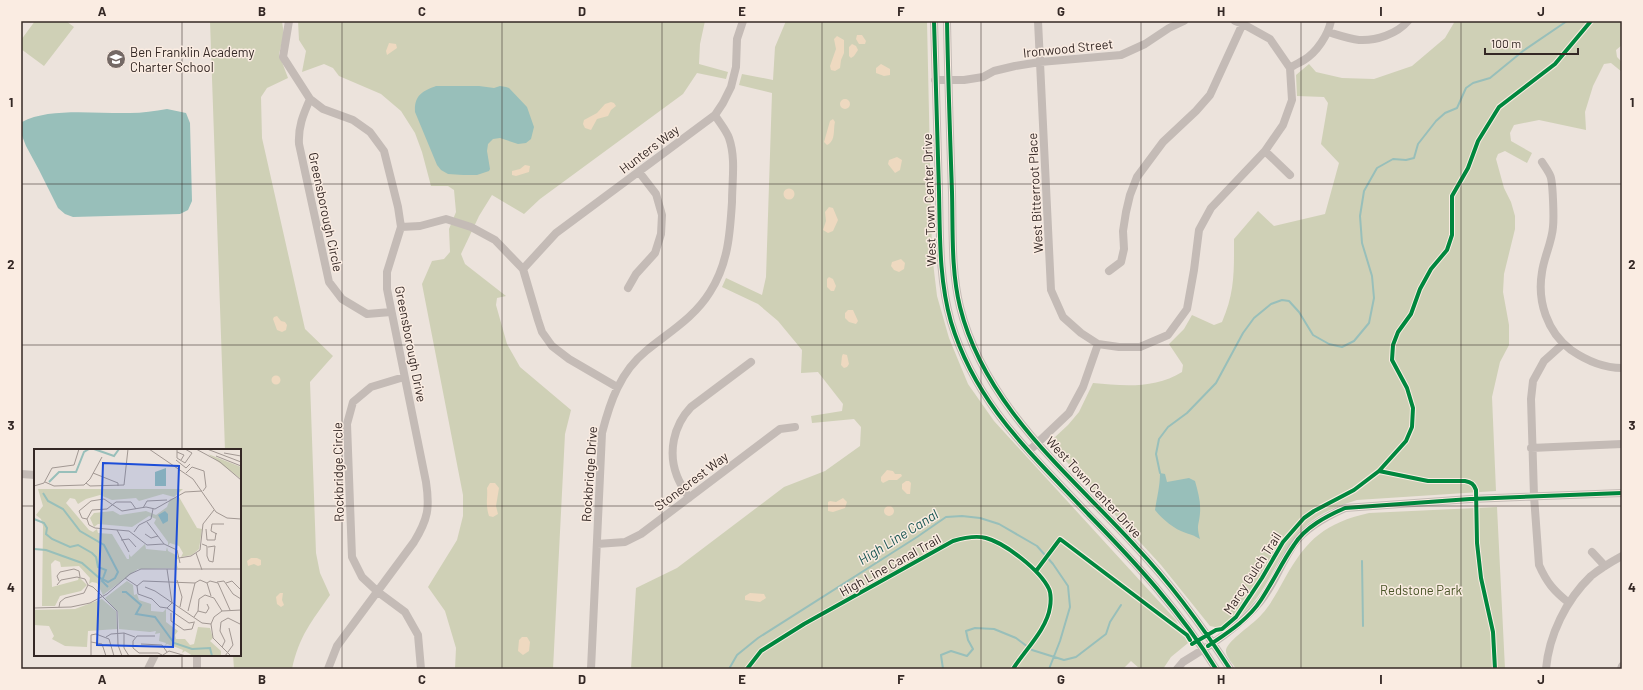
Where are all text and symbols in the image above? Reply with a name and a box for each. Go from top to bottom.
text: A [98,3,107,19]
text: B [258,3,266,19]
text: C [418,3,426,19]
text: D [578,3,586,19]
text: E [738,3,746,19]
text: F [897,3,905,19]
text: G [1057,3,1065,19]
text: H [1217,3,1225,19]
text: I [1379,3,1383,19]
text: J [1537,3,1545,19]
scale bar [1485,30,1578,56]
street label: Ironwood Street [1022,35,1114,61]
text: 100 m [1491,36,1521,50]
place label: Ben Franklin Academy Charter School [130,44,254,75]
school or university icon: Ben Franklin Academy Charter School [105,48,127,70]
text: 1 [9,94,13,110]
text: 1 [1630,94,1634,110]
street label: Hunters Way [616,121,682,177]
street label: West Bitterroot Place [1024,132,1046,254]
street label: West Town Center Drive [919,133,939,267]
street label: Greensborough Circle [306,151,346,273]
text: 2 [7,256,15,272]
text: 2 [1628,256,1636,272]
street label: Greensborough Drive [392,285,430,404]
text: 3 [7,417,15,433]
text: 3 [1628,417,1636,433]
street label: Rockbridge Circle [329,422,347,522]
street label: Rockbridge Drive [578,426,600,522]
street label: West Town Center Drive [1043,433,1145,541]
street label: Stonecrest Way [651,448,731,514]
inset map [34,449,241,656]
water label: High Line Canal [854,505,941,568]
street label: Marcy Gulch Trail [1220,529,1284,617]
street label: High Line Canal Trail [836,530,944,600]
text: 4 [7,579,15,595]
text: 4 [1628,579,1636,595]
park label: Redstone Park [1380,582,1462,598]
text: A [98,671,107,687]
text: B [258,671,266,687]
text: C [418,671,426,687]
text: D [578,671,586,687]
text: E [738,671,746,687]
text: F [897,671,905,687]
text: G [1057,671,1065,687]
text: H [1217,671,1225,687]
text: I [1379,671,1383,687]
text: J [1537,671,1545,687]

